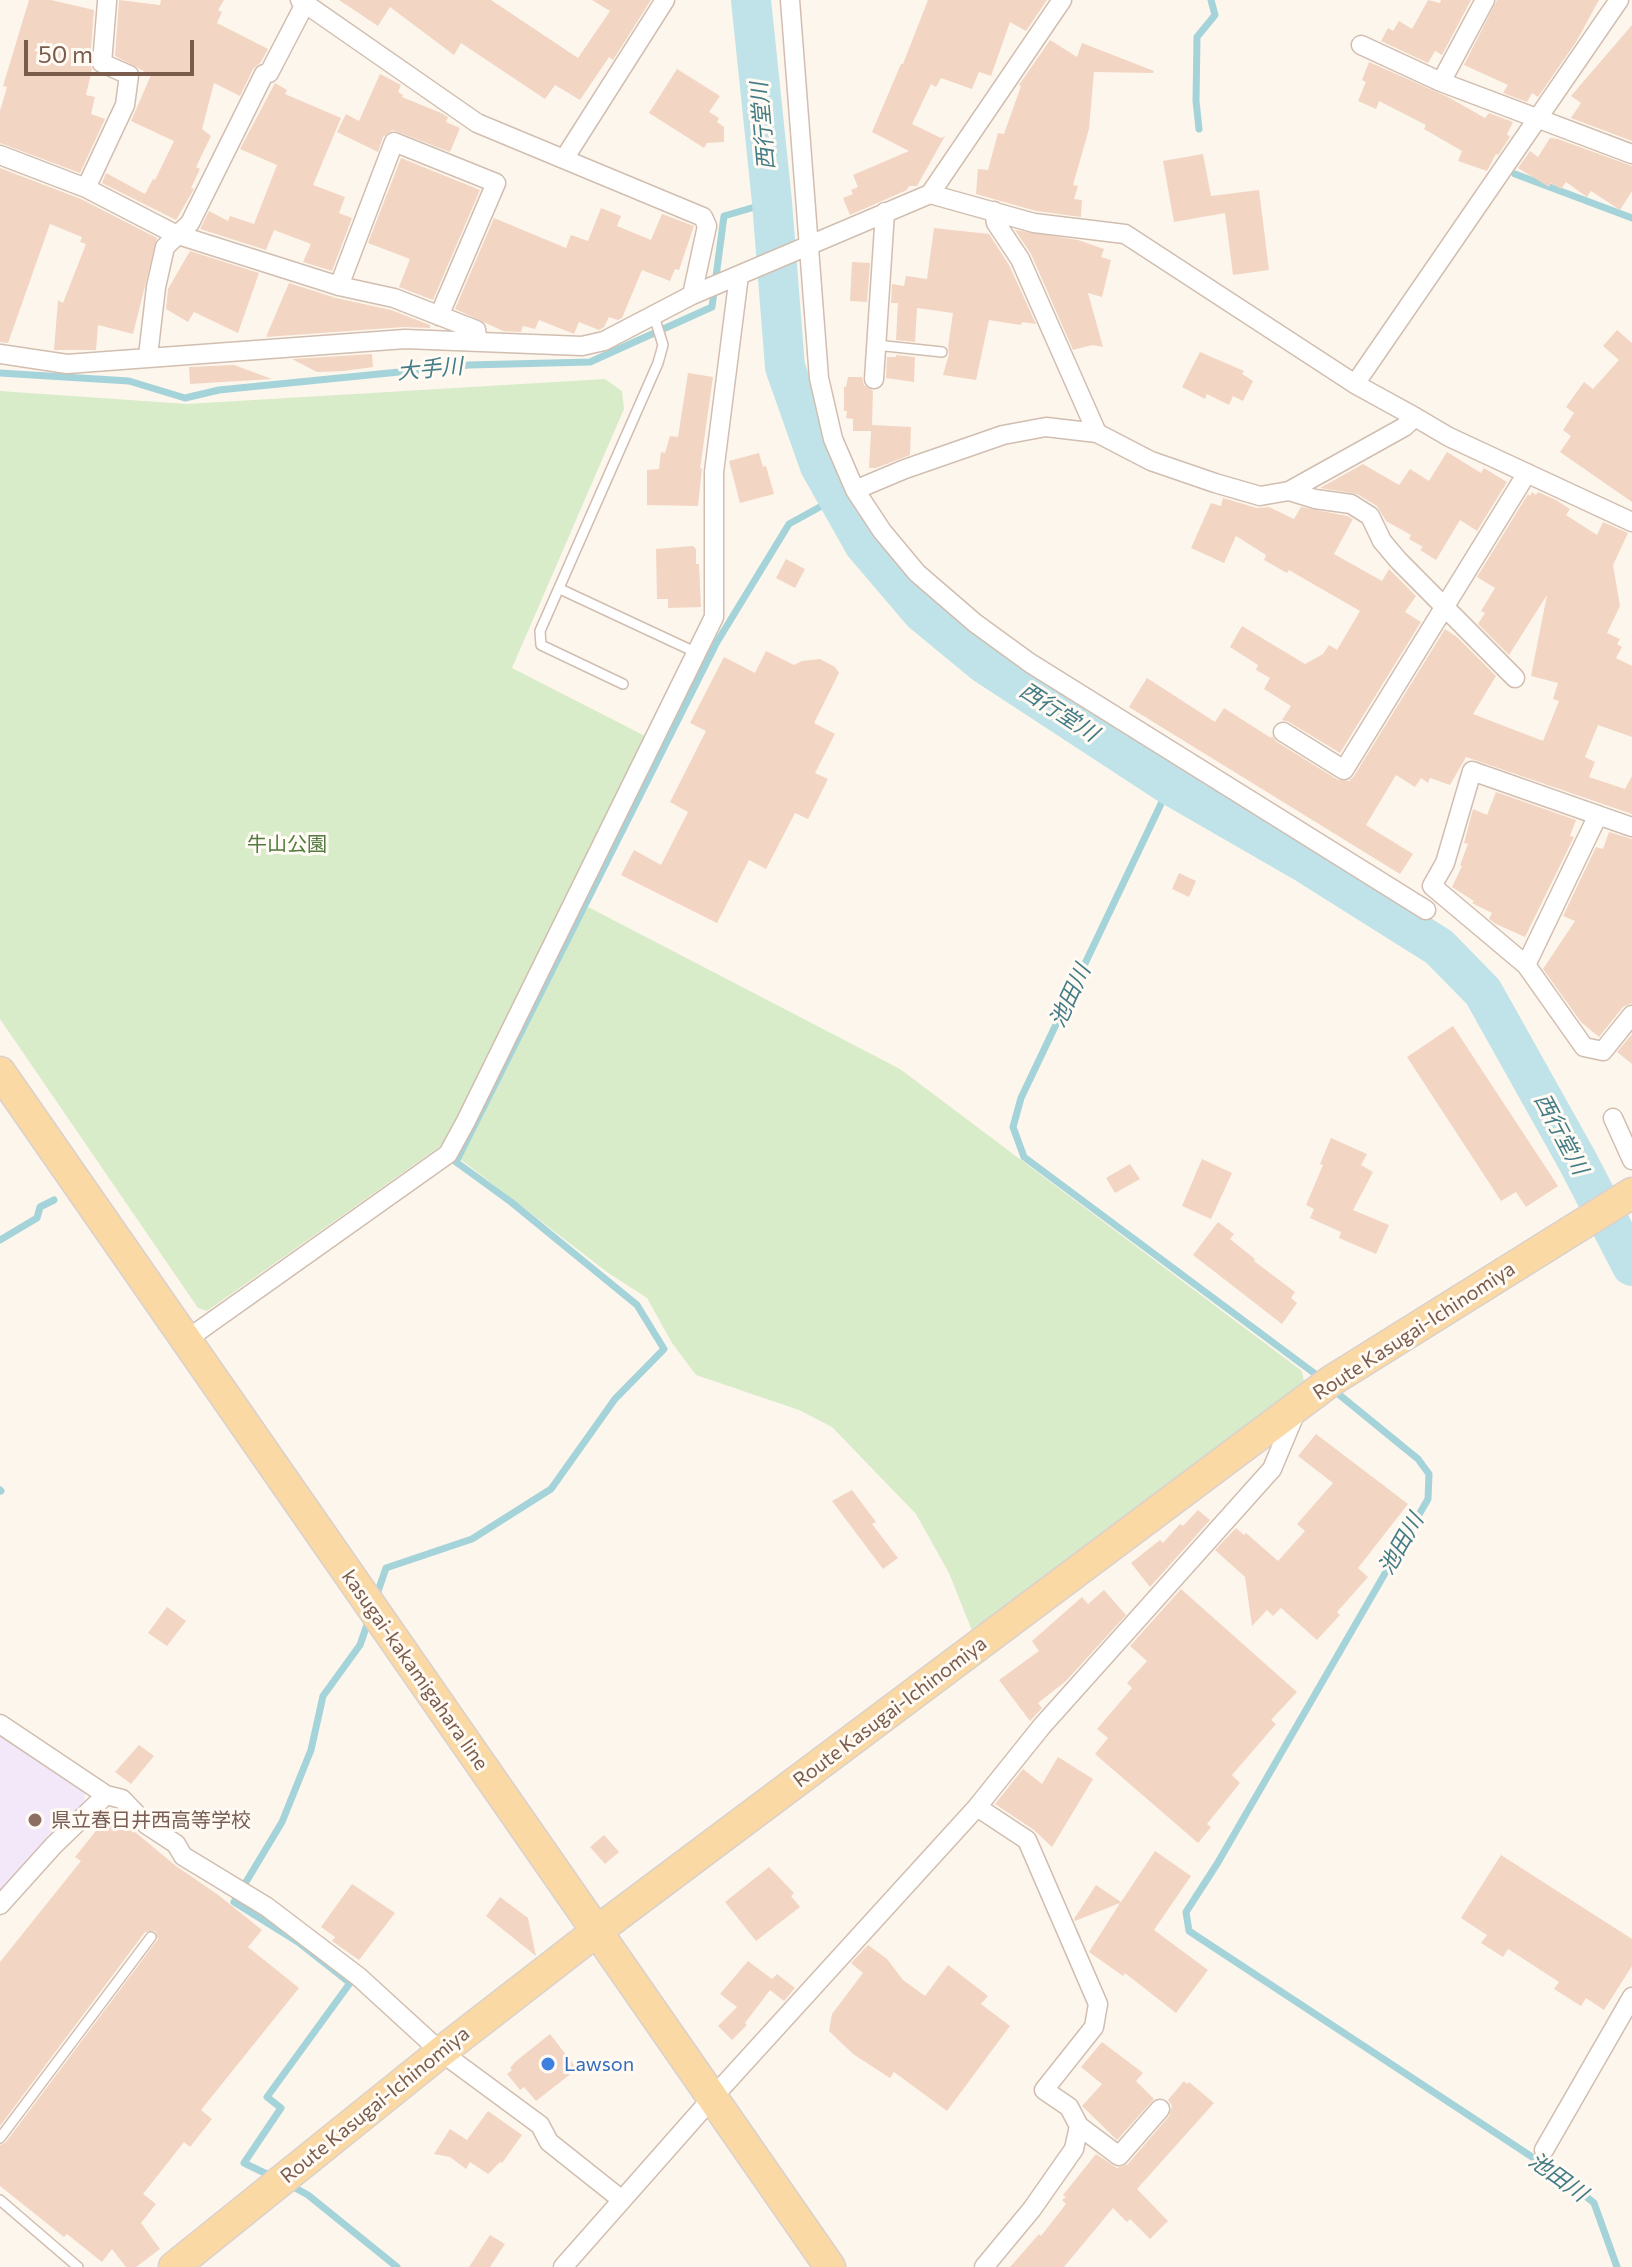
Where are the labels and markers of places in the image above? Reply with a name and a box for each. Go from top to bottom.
place label: 県立春日井西高等学校 [51,1808,251,1832]
marker: 県立春日井西高等学校 [26,1811,44,1829]
place label: Lawson [564,2052,634,2076]
marker: Lawson [539,2055,557,2073]

